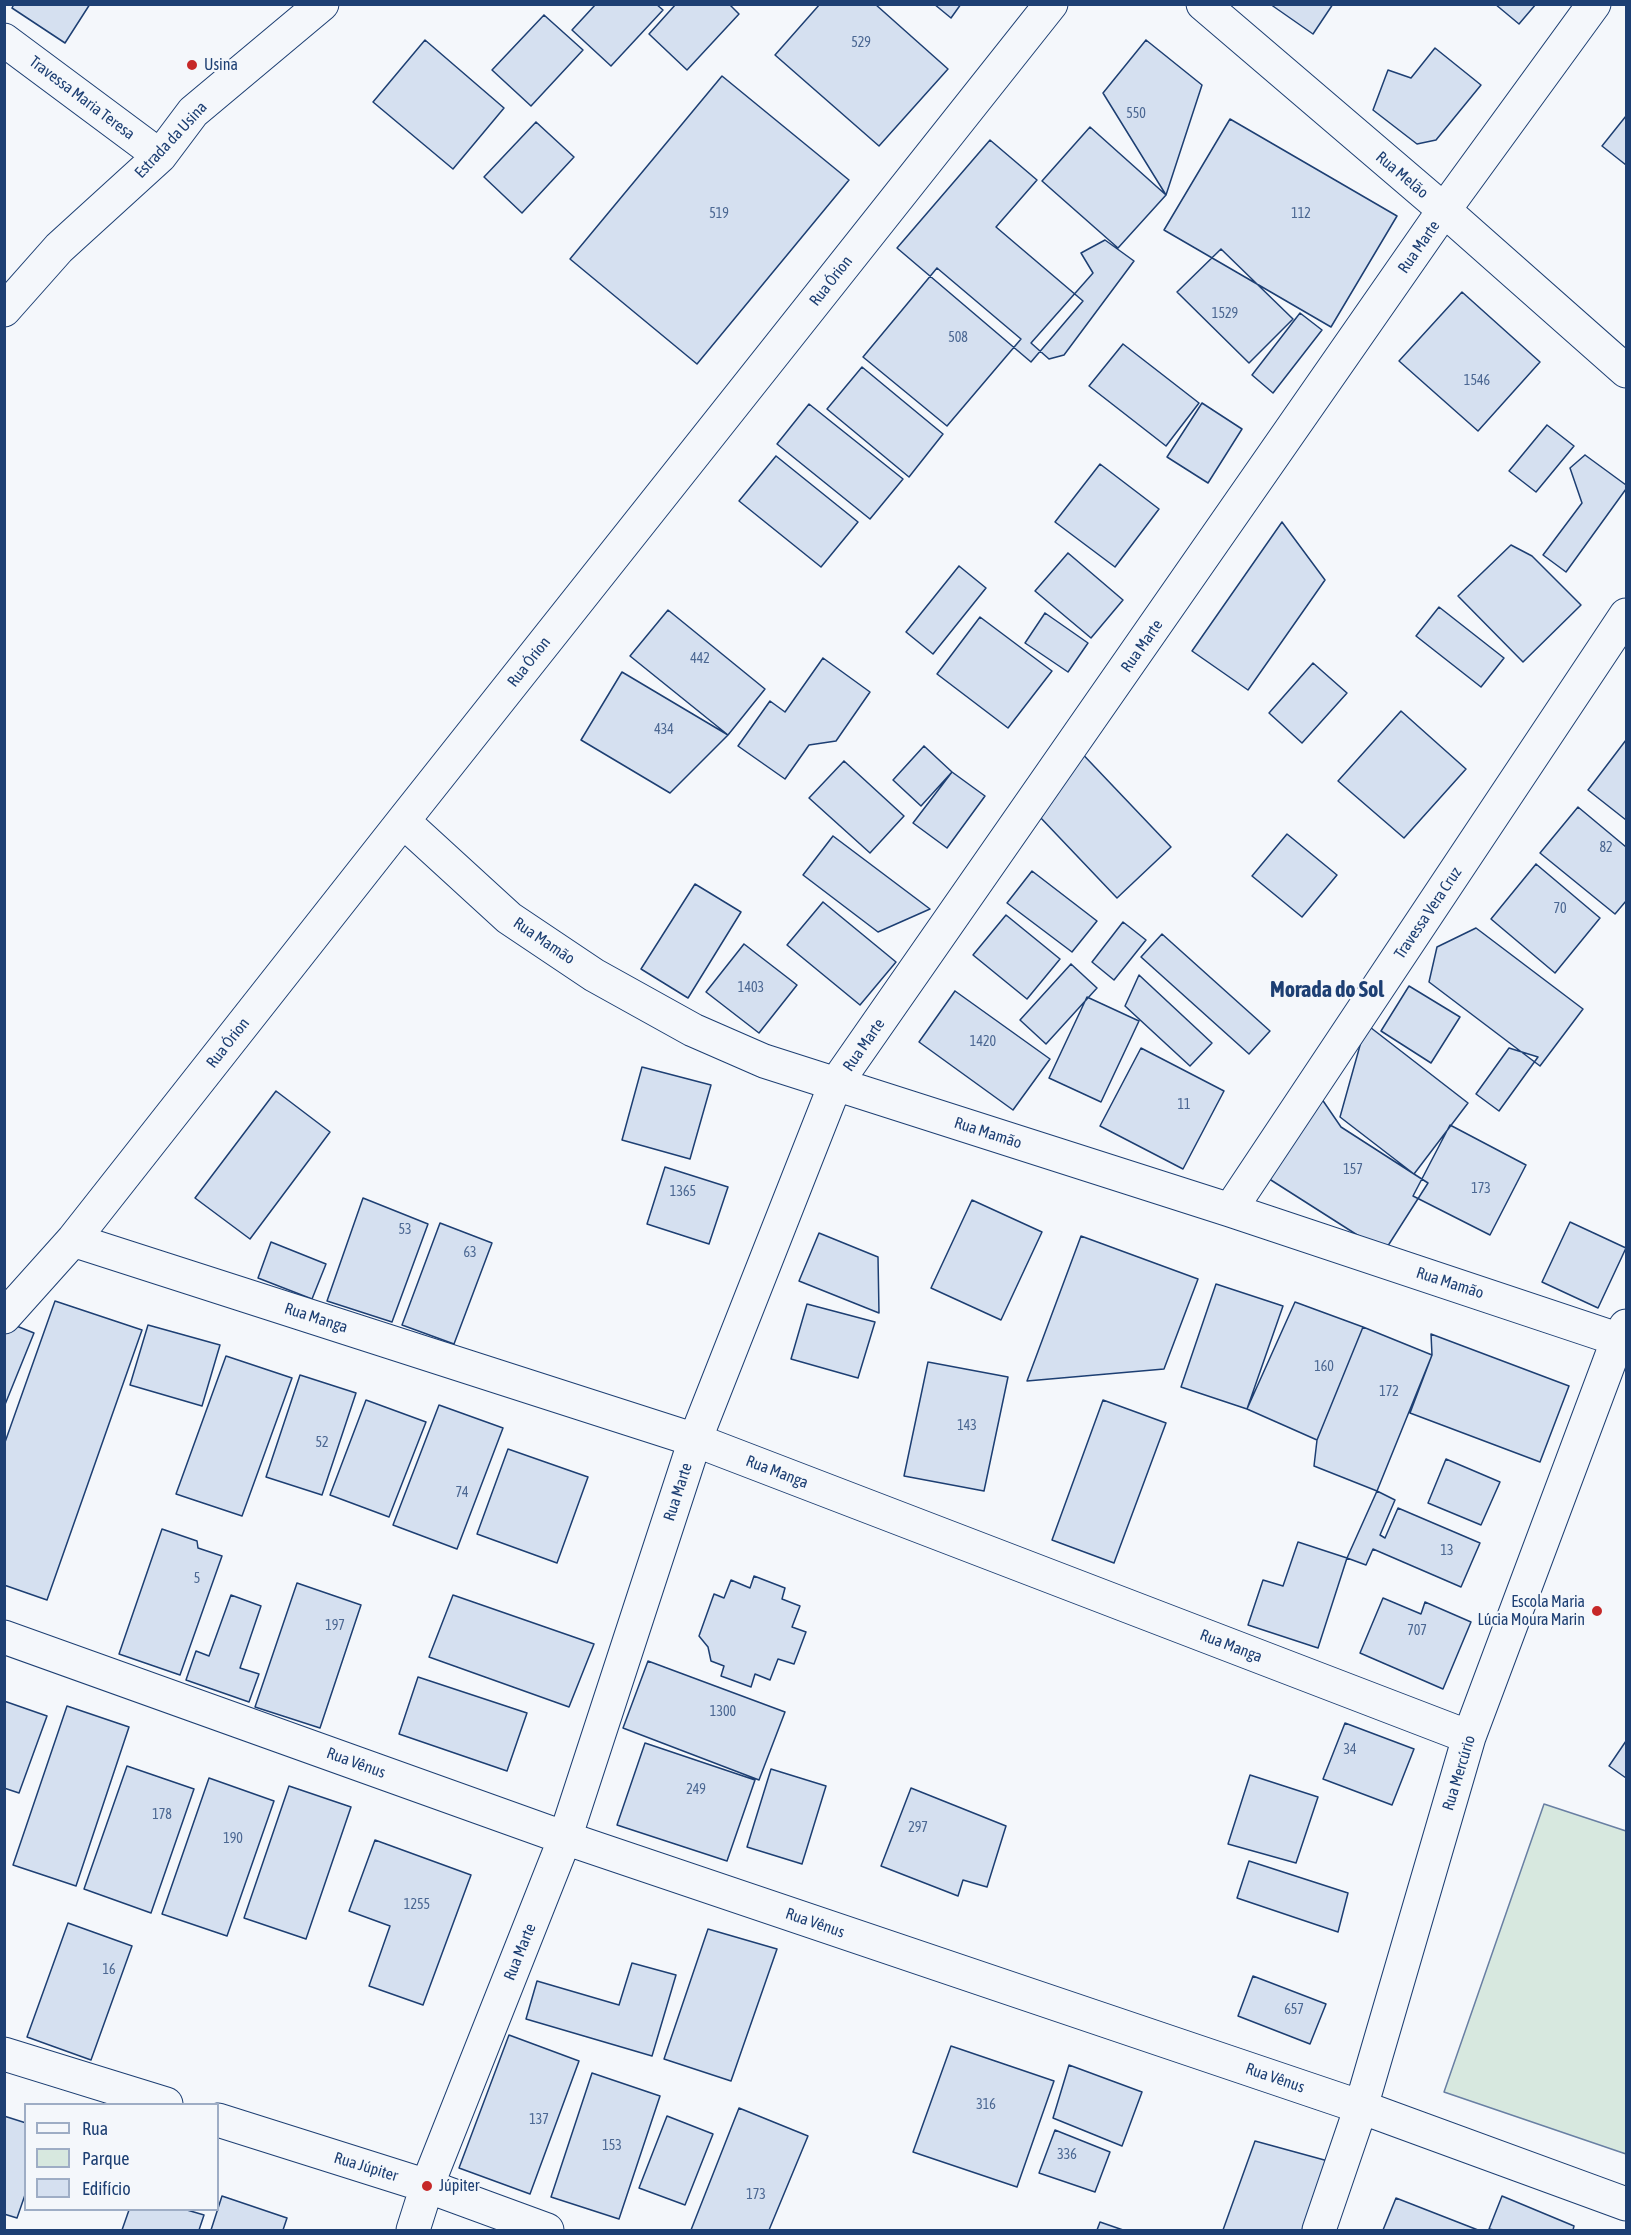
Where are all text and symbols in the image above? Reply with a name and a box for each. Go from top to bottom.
house number: 529 [851,35,871,51]
street label: Travessa Maria Teresa [25,52,139,144]
place label: Usina [204,55,238,75]
marker: Usina [185,58,199,72]
street label: Estrada da Usina [131,98,211,182]
house number: 550 [1126,106,1146,122]
street label: Rua Melão [1372,148,1432,202]
house number: 519 [709,206,729,222]
house number: 112 [1291,206,1311,222]
street label: Rua Marte [1394,217,1444,277]
street label: Rua Órion [805,252,857,310]
house number: 1529 [1212,306,1238,322]
house number: 508 [948,330,968,346]
house number: 1546 [1464,373,1490,389]
street label: Rua Marte [1117,616,1167,676]
street label: Rua Órion [503,633,555,691]
house number: 442 [690,651,710,667]
house number: 434 [654,722,674,738]
house number: 82 [1599,840,1613,856]
street label: Travessa Vera Cruz [1390,863,1466,963]
house number: 70 [1553,901,1567,917]
street label: Rua Mamão [510,913,578,969]
district label: Morada do Sol [1270,977,1384,1003]
house number: 1403 [738,980,764,996]
street label: Rua Órion [202,1014,254,1072]
street label: Rua Marte [839,1015,889,1075]
house number: 1420 [970,1034,996,1050]
house number: 11 [1177,1097,1191,1113]
street label: Rua Mamão [952,1113,1024,1153]
house number: 157 [1343,1162,1363,1178]
house number: 173 [1471,1181,1491,1197]
house number: 1365 [670,1184,696,1200]
house number: 53 [398,1222,412,1238]
house number: 63 [463,1245,477,1261]
street label: Rua Mamão [1414,1263,1486,1303]
street label: Rua Manga [282,1299,350,1337]
house number: 160 [1314,1359,1334,1375]
house number: 172 [1379,1384,1399,1400]
house number: 143 [957,1418,977,1434]
house number: 52 [315,1435,329,1451]
street label: Rua Manga [743,1451,811,1493]
street label: Rua Marte [660,1461,696,1523]
house number: 74 [455,1485,469,1501]
house number: 13 [1440,1543,1454,1559]
house number: 5 [194,1571,200,1587]
place label: Escola Maria Lúcia Moura Marin [1478,1592,1585,1630]
marker: Escola Maria Lúcia Moura Marin [1590,1604,1604,1618]
house number: 197 [325,1618,345,1634]
house number: 707 [1407,1623,1427,1639]
street label: Rua Manga [1197,1625,1265,1667]
house number: 1300 [710,1704,736,1720]
street label: Rua Mercúrio [1438,1733,1480,1813]
house number: 34 [1343,1742,1357,1758]
street label: Rua Vênus [324,1744,388,1782]
house number: 249 [686,1782,706,1798]
house number: 178 [152,1807,172,1823]
house number: 297 [908,1820,928,1836]
house number: 190 [223,1831,243,1847]
house number: 1255 [404,1897,430,1913]
street label: Rua Vênus [783,1904,847,1942]
street label: Rua Marte [500,1921,540,1983]
house number: 16 [102,1962,116,1978]
house number: 657 [1284,2002,1304,2018]
street label: Rua Vênus [1243,2059,1307,2097]
house number: 316 [976,2097,996,2113]
legend [24,2103,219,2211]
house number: 137 [529,2112,549,2128]
text: Rua [82,2118,108,2139]
house number: 153 [602,2138,622,2154]
house number: 336 [1057,2147,1077,2163]
text: Parque [82,2148,130,2169]
street label: Rua Júpiter [332,2148,400,2186]
place label: Júpiter [439,2176,480,2196]
text: Edifício [82,2178,131,2199]
marker: Júpiter [420,2179,434,2193]
house number: 173 [746,2187,766,2203]

